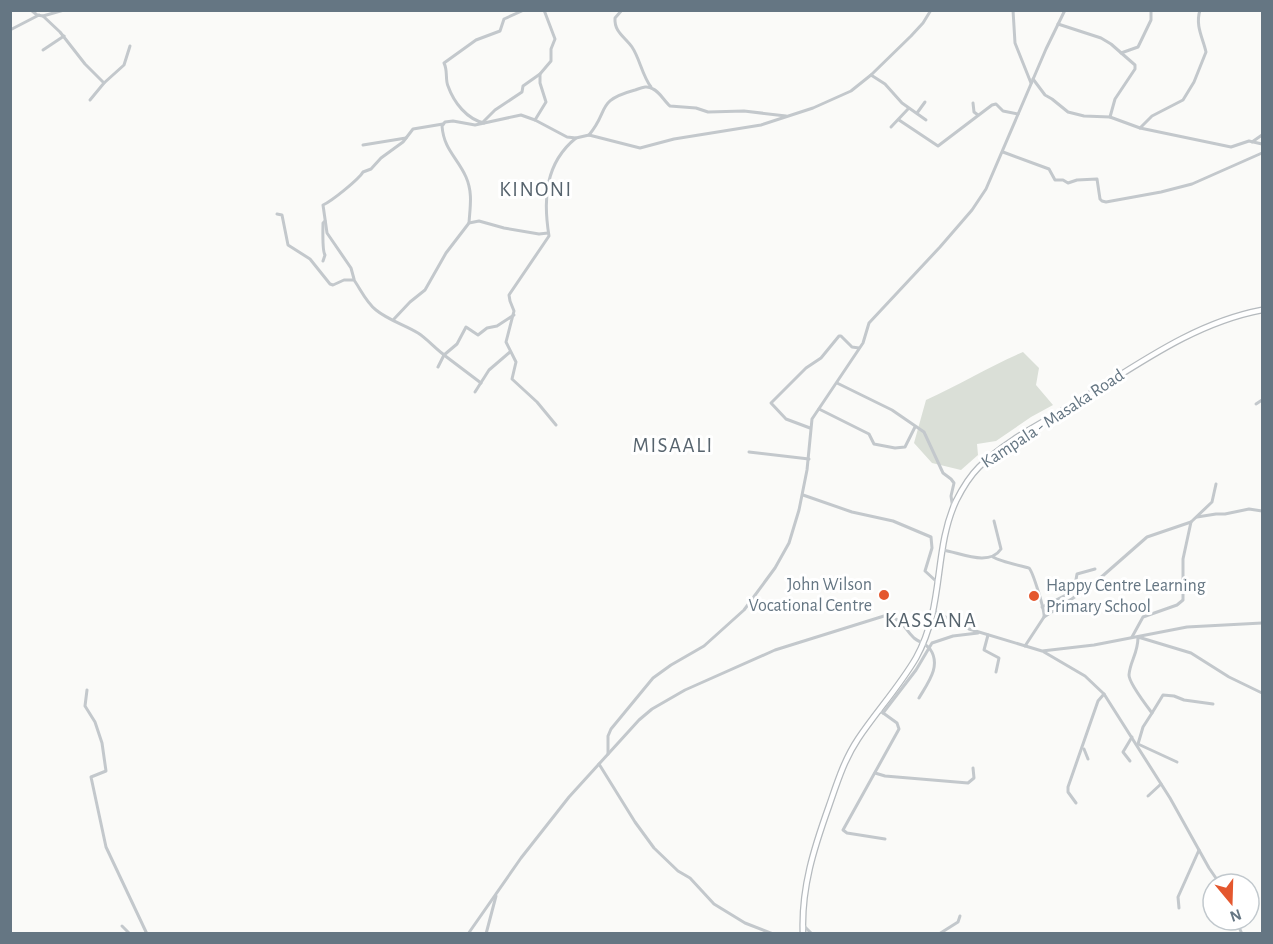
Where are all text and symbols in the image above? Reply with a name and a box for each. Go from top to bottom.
district label: KINONI [499,179,573,200]
street label: Kampala - Masaka Road [978,366,1128,472]
district label: MISAALI [632,435,714,456]
place label: John Wilson Vocational Centre [749,576,872,615]
place label: Happy Centre Learning Primary School [1046,577,1206,616]
marker: John Wilson Vocational Centre [877,588,891,602]
marker: Happy Centre Learning Primary School [1027,589,1041,603]
district label: KASSANA [885,610,977,631]
north arrow [1201,872,1261,932]
text: N [1228,906,1243,925]

